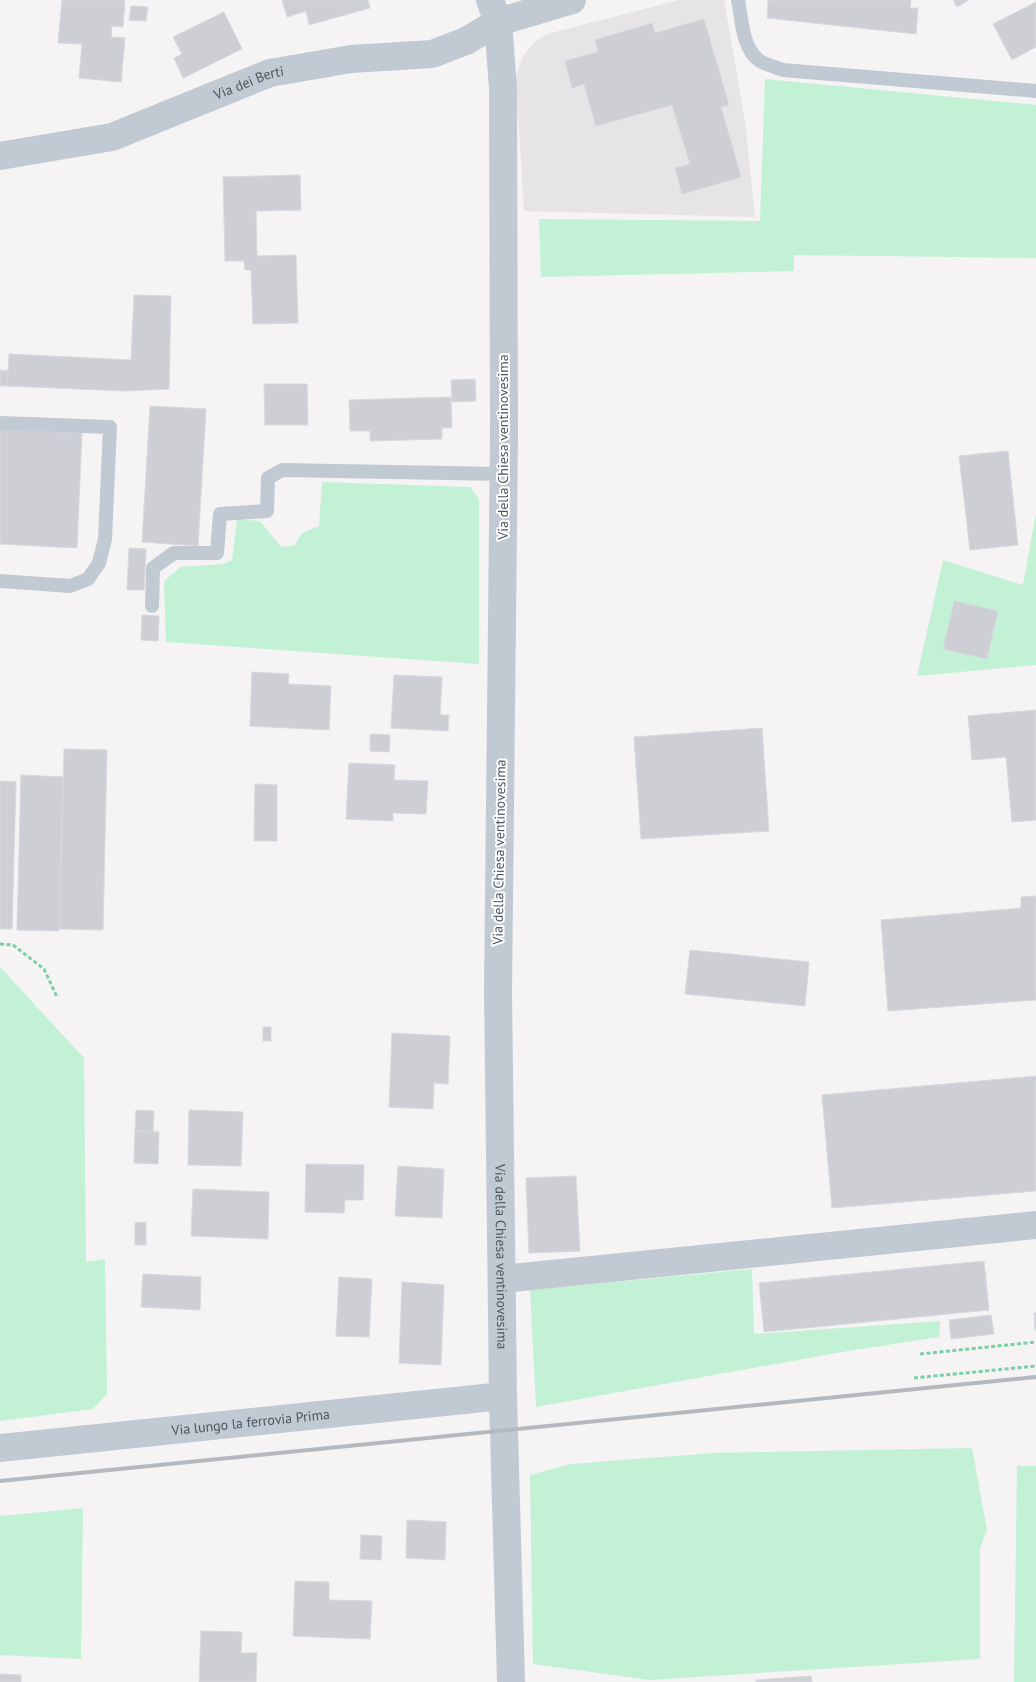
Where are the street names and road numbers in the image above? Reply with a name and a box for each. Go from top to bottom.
street label: Via dei Berti [210,62,285,104]
street label: Via della Chiesa ventinovesima [494,354,512,541]
street label: Via della Chiesa ventinovesima [488,759,510,946]
street label: Via della Chiesa ventinovesima [491,1163,511,1350]
street label: Via lungo la ferrovia Prima [170,1405,331,1439]

